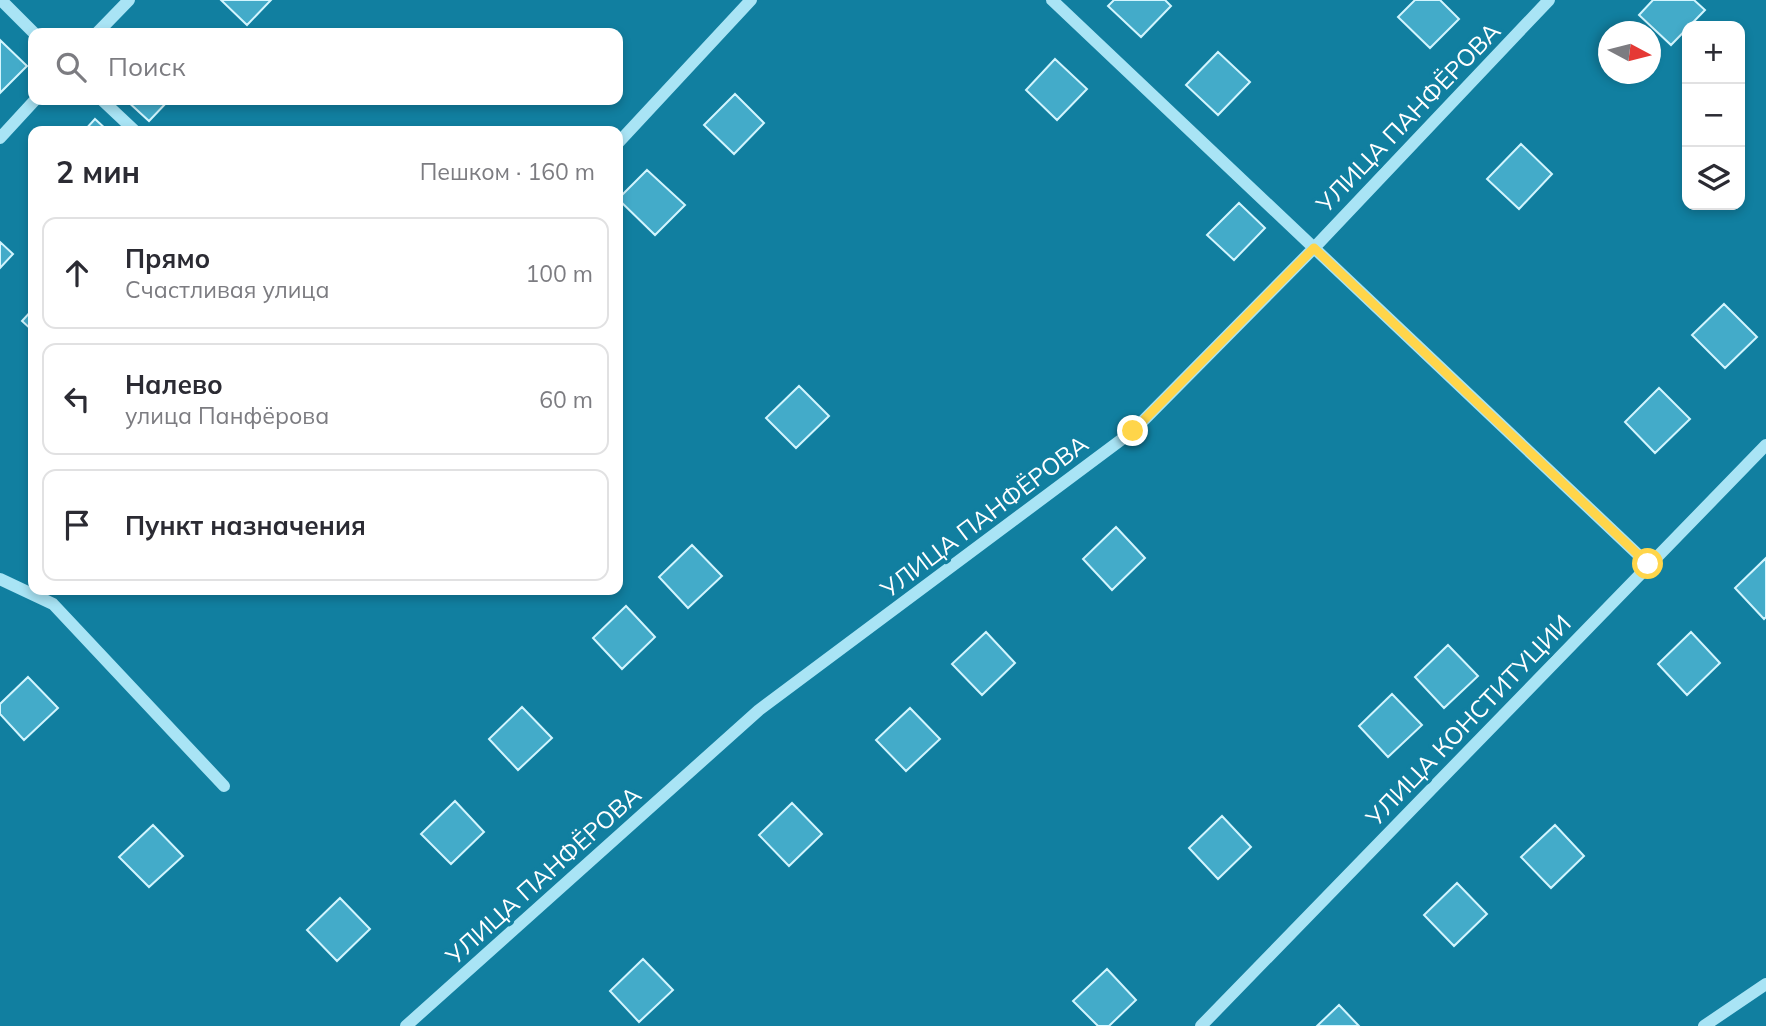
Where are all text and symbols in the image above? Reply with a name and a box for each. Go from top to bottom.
street label: УЛИЦА ПАНФЁРОВА [1309,16,1507,219]
north arrow [1598,21,1661,84]
map controls [1682,21,1745,210]
button: + [1682,21,1745,84]
search box [28,28,623,105]
icon: search [52,48,90,86]
text: Поиск [108,50,186,83]
button: − [1682,84,1745,147]
button: layers [1682,147,1745,210]
text: 2 мин [56,153,140,191]
text: Пешком · 160 m [420,157,595,186]
text: Прямо [125,242,210,275]
icon: ahead [58,254,96,292]
text: 100 m [525,259,593,288]
text: Счастливая улица [125,275,329,304]
text: Налево [125,368,223,401]
icon: left [58,380,96,418]
text: 60 m [539,385,593,414]
text: улица Панфёрова [125,401,329,430]
route end [1117,415,1148,446]
street label: УЛИЦА ПАНФЁРОВА [873,428,1094,604]
icon: arrive [58,506,96,544]
text: Пункт назначения [125,509,366,542]
route start [1632,548,1663,579]
street label: УЛИЦА КОНСТИТУЦИИ [1359,608,1577,833]
street label: УЛИЦА ПАНФЁРОВА [438,779,647,971]

